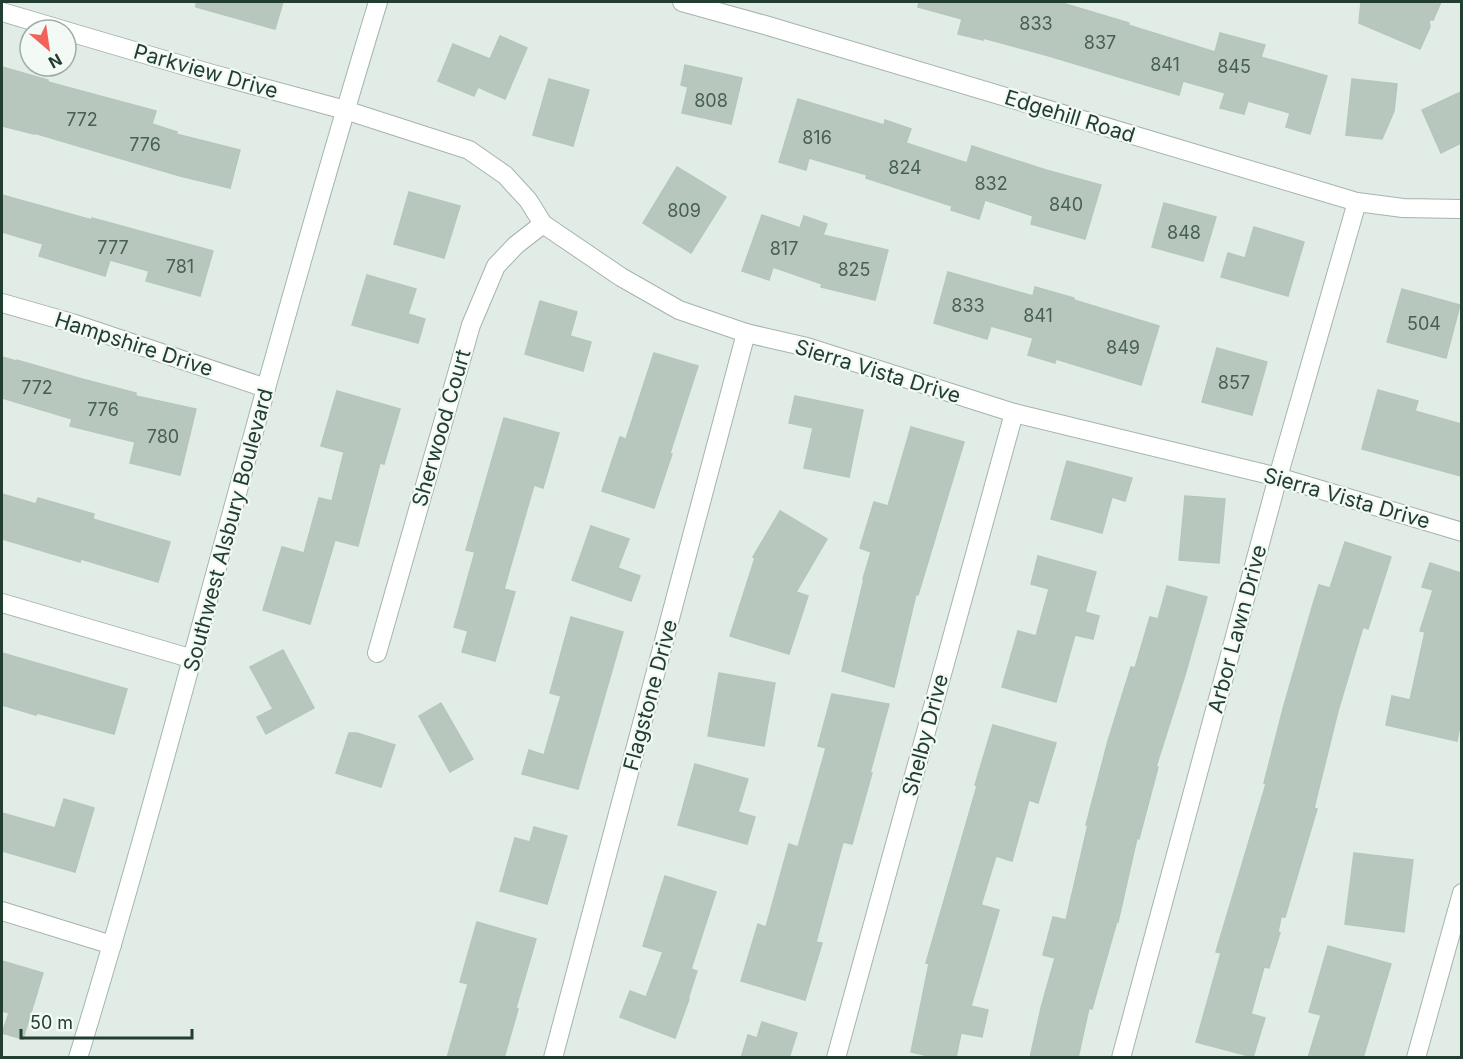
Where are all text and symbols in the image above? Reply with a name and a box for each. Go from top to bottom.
house number: 833 [1019,13,1053,34]
north arrow [18,18,78,78]
house number: 837 [1084,32,1116,53]
street label: Parkview Drive [131,38,281,104]
text: N [45,49,65,73]
house number: 841 [1150,54,1180,75]
house number: 845 [1217,56,1251,77]
street label: Edgehill Road [1002,84,1138,148]
house number: 808 [694,90,728,111]
house number: 772 [66,109,98,130]
house number: 816 [802,127,832,148]
house number: 776 [129,134,161,155]
house number: 824 [888,157,922,178]
house number: 832 [974,173,1008,194]
house number: 840 [1049,194,1083,215]
house number: 809 [667,200,701,221]
house number: 848 [1167,222,1201,243]
house number: 777 [97,237,129,258]
house number: 817 [770,238,798,259]
house number: 781 [166,256,194,277]
house number: 825 [837,259,871,280]
house number: 833 [951,295,985,316]
house number: 841 [1023,305,1053,326]
street label: Hampshire Drive [52,307,216,381]
house number: 504 [1407,313,1441,334]
street label: Sierra Vista Drive [792,334,964,408]
house number: 849 [1106,337,1140,358]
street label: Sherwood Court [407,346,475,510]
house number: 857 [1218,372,1250,393]
house number: 772 [21,377,53,398]
street label: Southwest Alsbury Boulevard [178,386,278,674]
house number: 776 [87,399,119,420]
house number: 780 [147,426,179,447]
street label: Sierra Vista Drive [1261,462,1433,534]
street label: Arbor Lawn Drive [1203,542,1271,716]
street label: Flagstone Drive [618,617,682,773]
street label: Shelby Drive [897,671,953,799]
scale bar [21,1002,192,1040]
text: 50 m [30,1012,73,1033]

